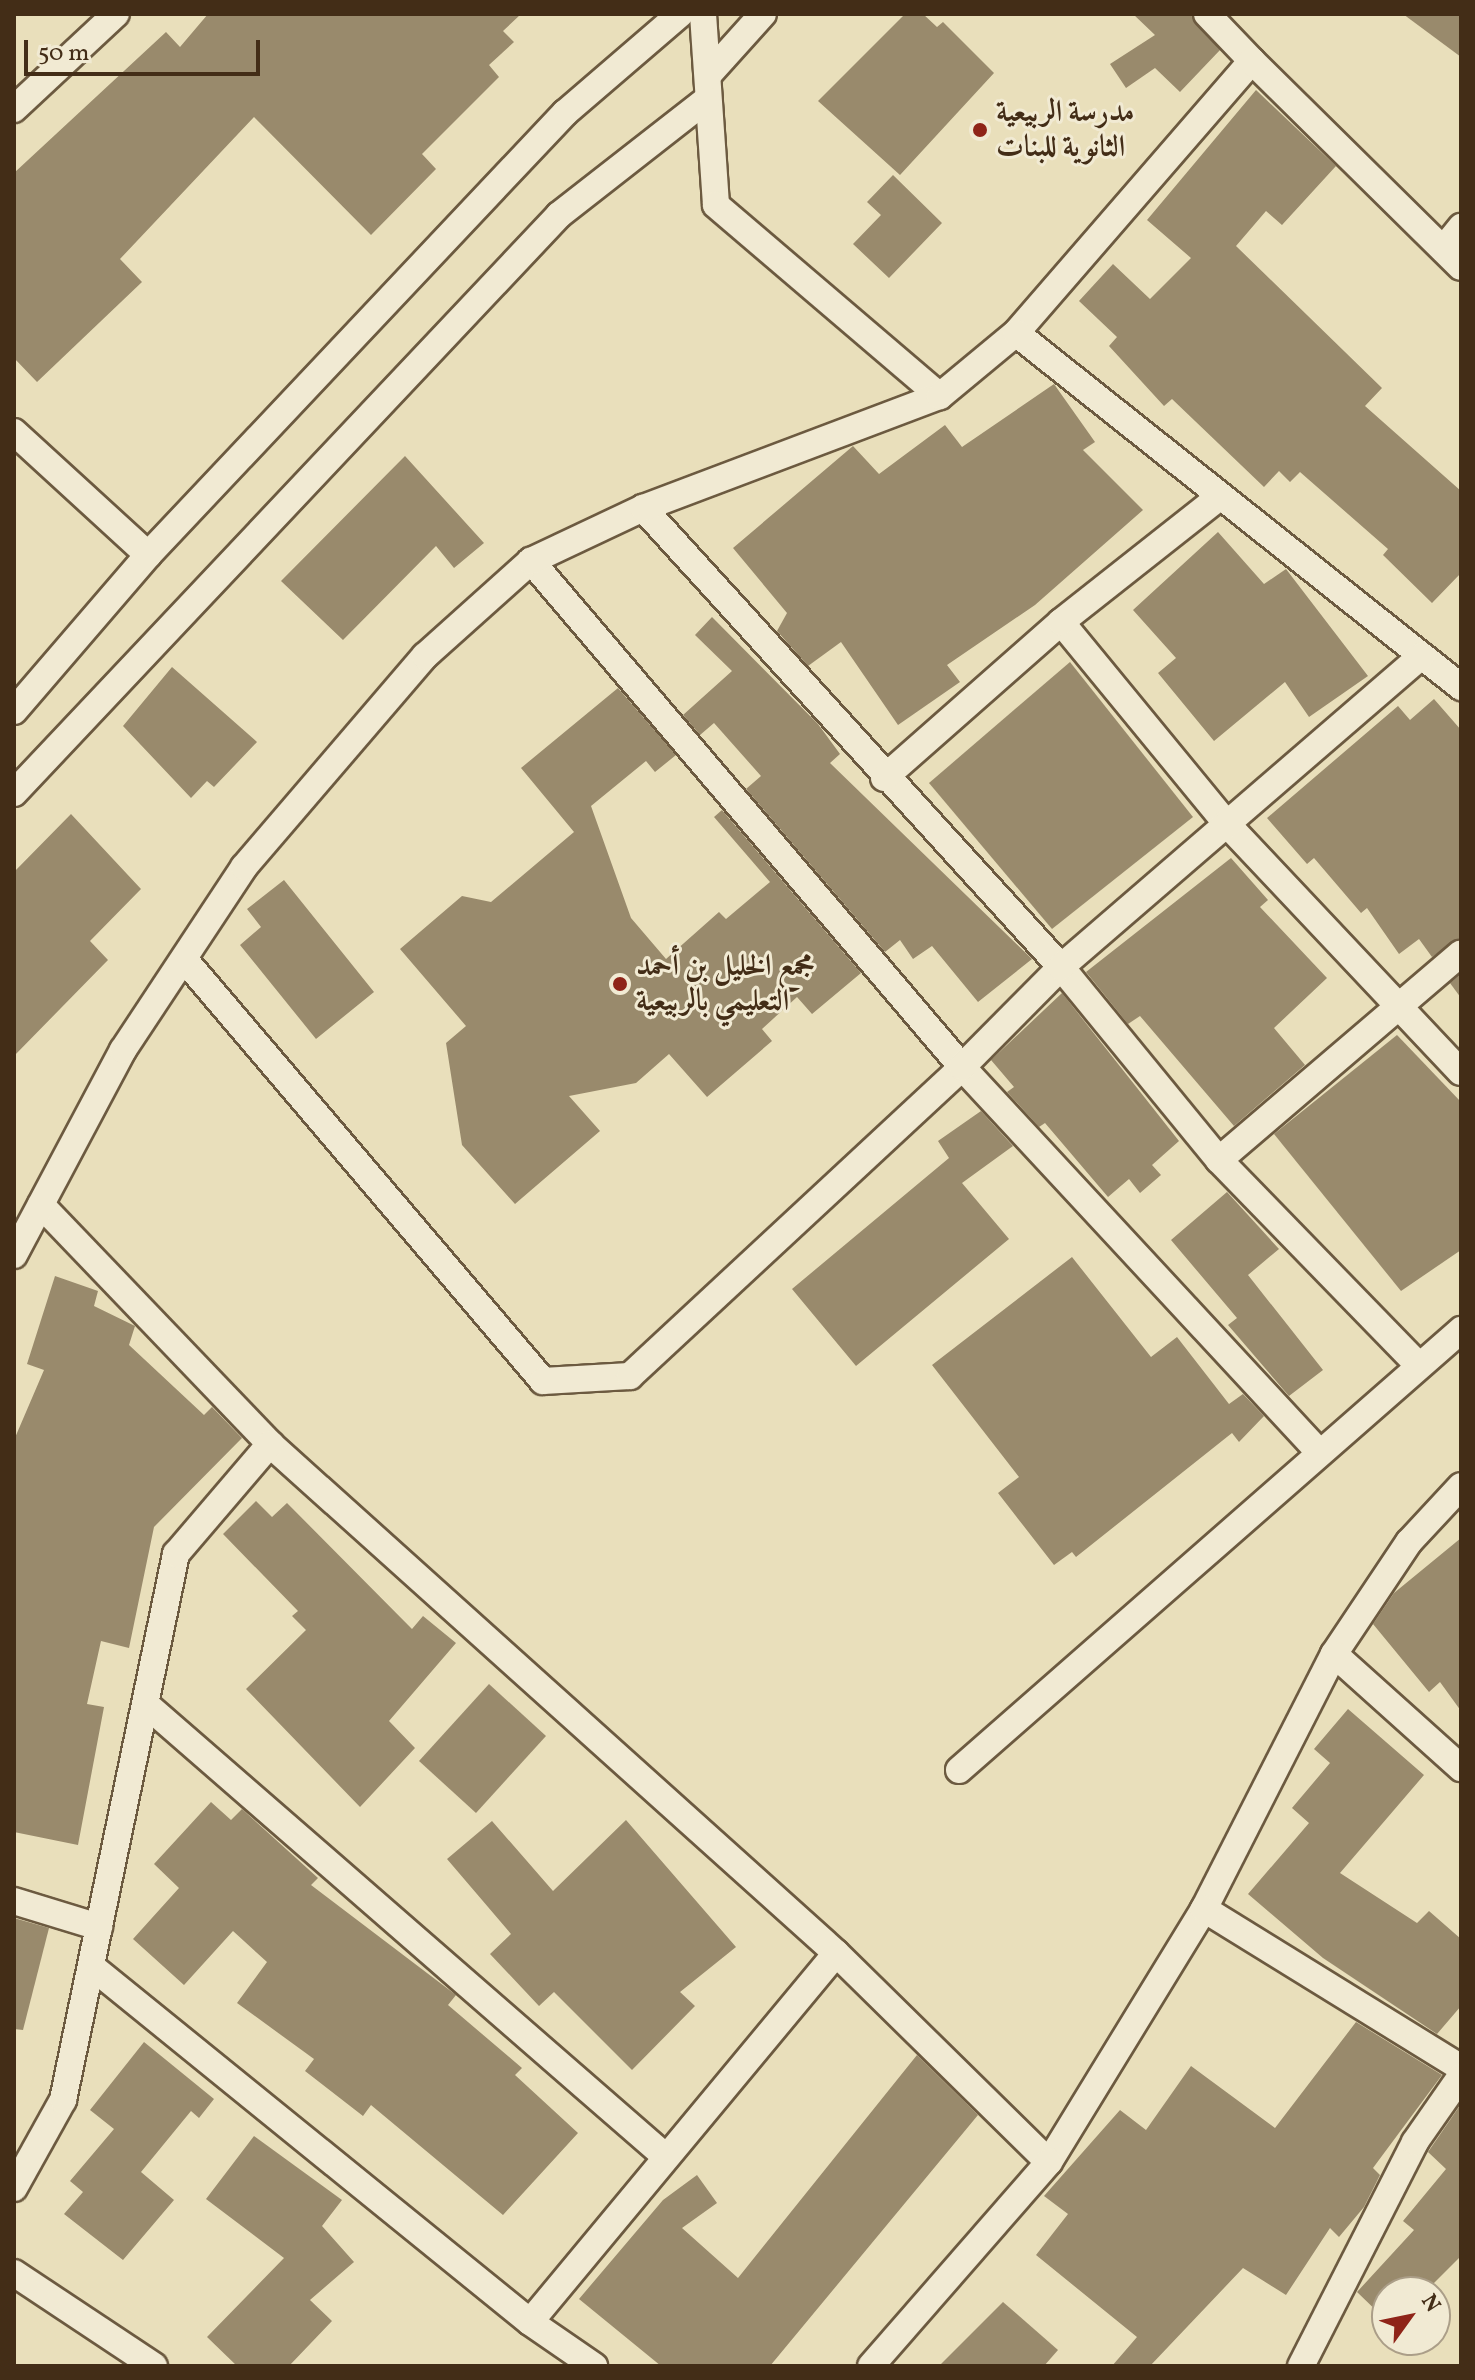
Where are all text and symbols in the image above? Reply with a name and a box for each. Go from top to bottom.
scale bar [28,24,264,74]
text: 50 m [38,37,90,71]
place label: مدرسة الربيعية الثانوية للبنات [996,95,1135,166]
marker: مدرسة الربيعية الثانوية للبنات [971,121,989,139]
place label: مجمع الخليل بن أحمد التعليمي بالربيعية [636,949,814,1020]
marker: مجمع الخليل بن أحمد التعليمي بالربيعية [611,975,629,993]
north arrow [1371,2276,1451,2356]
text: N [1413,2289,1447,2319]

